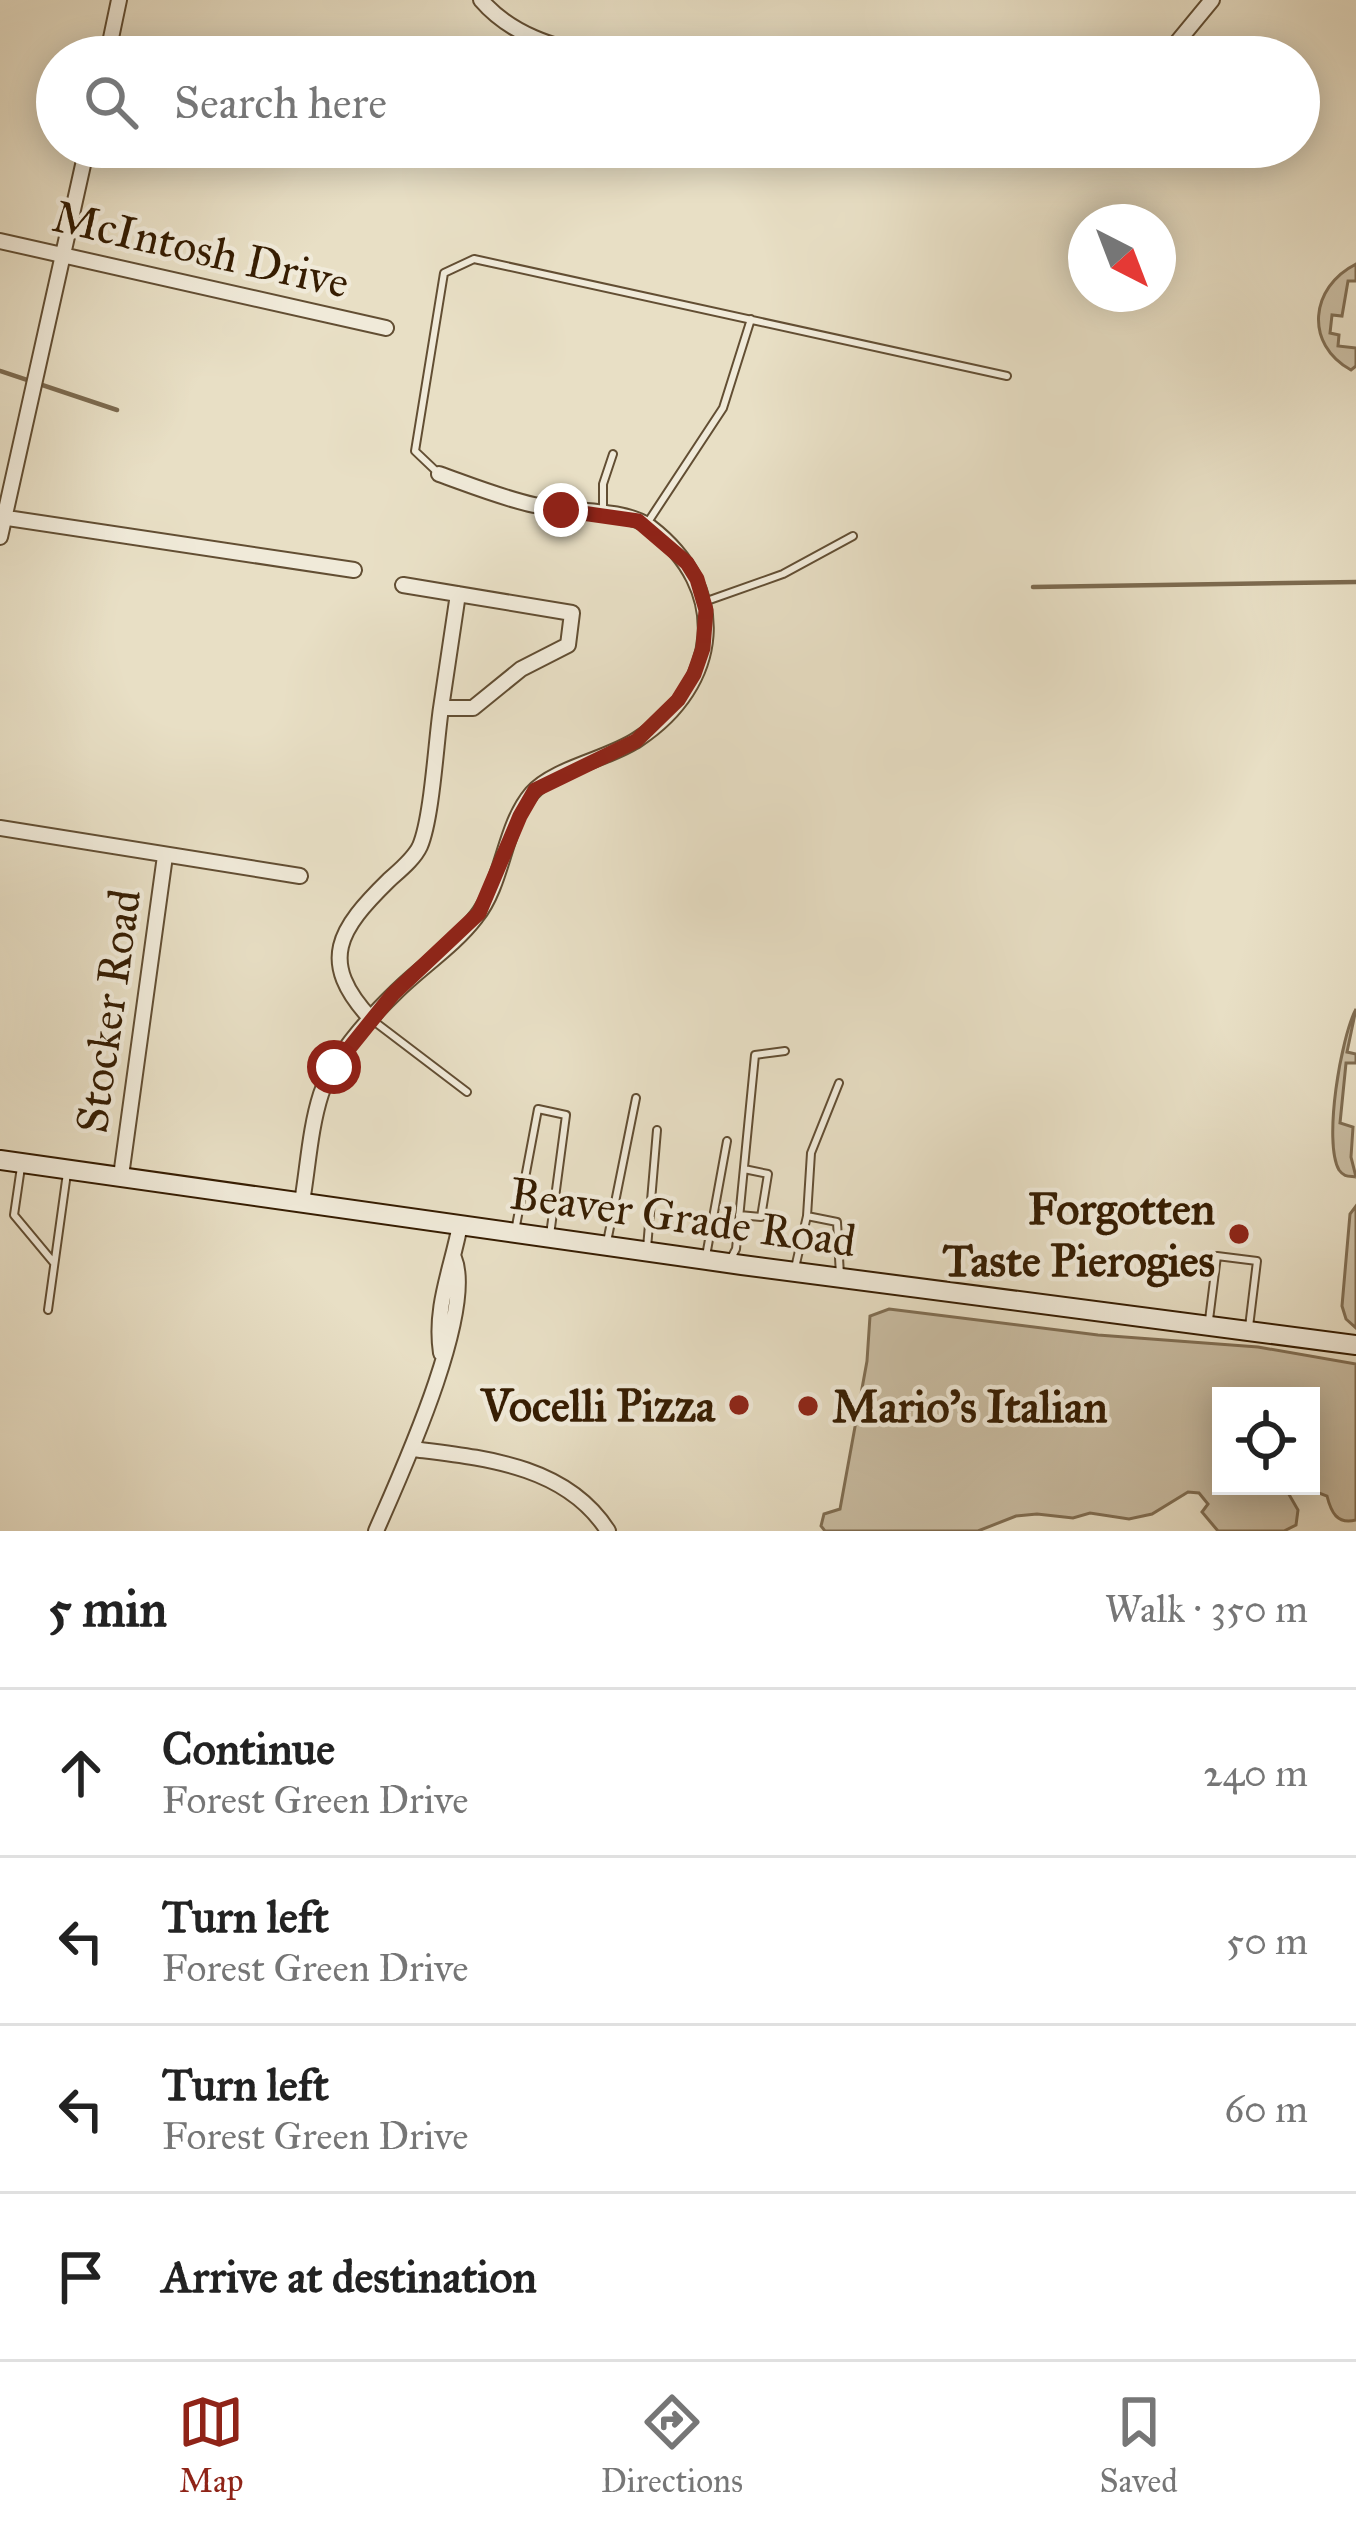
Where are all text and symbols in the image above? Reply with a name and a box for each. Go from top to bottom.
search box [36,36,1320,168]
icon: search [78,69,144,135]
text: Search here [174,75,387,130]
street label: McIntosh Drive [48,188,354,310]
north arrow [1068,204,1176,312]
route end [534,483,588,537]
street label: Stocker Road [64,885,152,1136]
route start [307,1040,361,1094]
street label: Beaver Grade Road [506,1165,860,1269]
place label: Forgotten Taste Pierogies [942,1181,1215,1288]
marker: Forgotten Taste Pierogies [1226,1221,1252,1247]
place label: Vocelli Pizza [479,1378,716,1433]
place label: Mario's Italian [832,1379,1108,1434]
map controls [1212,1387,1320,1495]
button: locate [1212,1387,1320,1495]
marker: Vocelli Pizza [726,1392,752,1418]
marker: Mario's Italian [795,1393,821,1419]
text: 5 min [48,1578,167,1640]
text: Walk · 350 m [1105,1585,1308,1633]
text: Continue [162,1721,335,1776]
icon: ahead [48,1740,114,1806]
text: 240 m [1203,1749,1308,1797]
text: Forest Green Drive [162,1776,468,1824]
text: Turn left [162,1889,329,1944]
icon: left [48,1908,114,1974]
text: 50 m [1226,1917,1308,1965]
text: Forest Green Drive [162,1944,468,1992]
text: Turn left [162,2057,329,2112]
icon: left [48,2076,114,2142]
text: 60 m [1224,2085,1308,2133]
text: Forest Green Drive [162,2112,468,2160]
icon: arrive [48,2244,114,2310]
text: Arrive at destination [162,2249,537,2304]
tab: Map [178,2389,244,2501]
tab: Directions [601,2389,743,2501]
tab: Saved [1099,2389,1178,2501]

